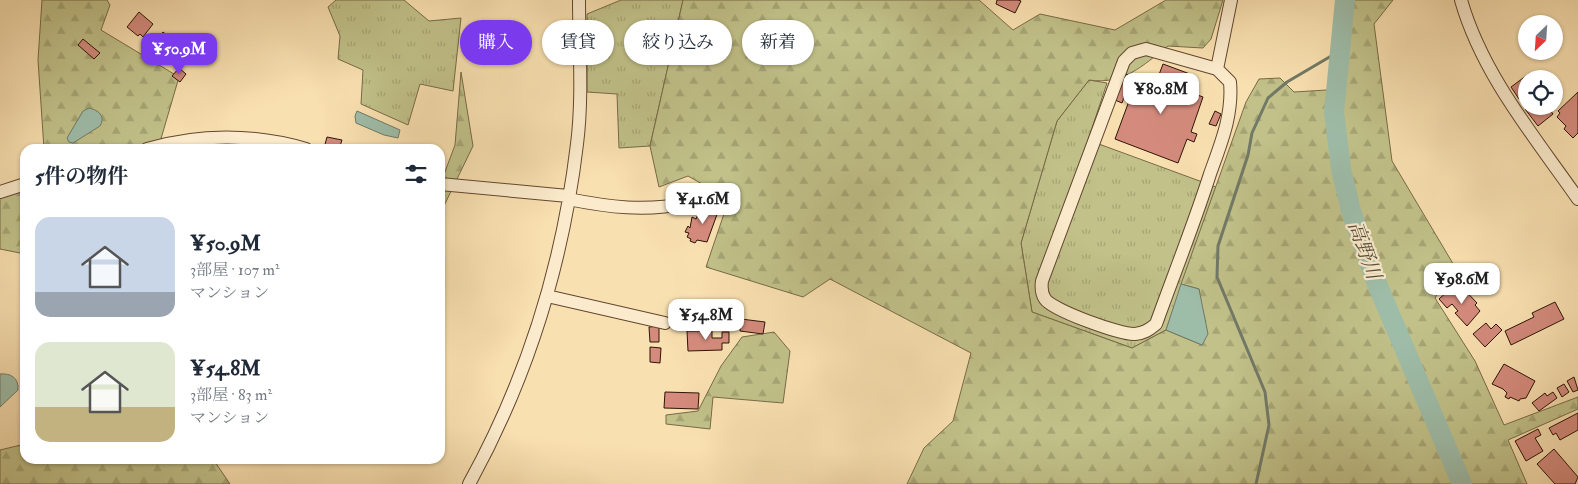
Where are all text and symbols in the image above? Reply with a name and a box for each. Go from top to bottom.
north arrow [1518,15,1562,60]
map controls [1518,15,1563,115]
chip: 購入 [460,20,532,65]
chip: 賃貸 [542,20,614,65]
chip: 絞り込み [624,20,732,65]
chip: 新着 [742,20,814,65]
pin: ¥50.9M [138,32,220,75]
text: ¥50.9M [152,39,206,59]
button: locate [1518,70,1563,115]
pin: ¥80.8M [1120,72,1202,115]
text: ¥80.8M [1134,79,1188,99]
icon: filters [402,160,430,188]
text: 5件の物件 [35,163,128,190]
pin: ¥41.6M [662,182,744,225]
text: ¥41.6M [676,189,730,209]
water label: 高野川 [1343,218,1387,285]
text: ¥50.9M [190,230,261,257]
icon: home [75,237,135,297]
text: 3部屋 · 107 m² [190,260,279,280]
pin: ¥98.6M [1421,262,1503,305]
text: ¥98.6M [1435,269,1489,289]
text: マンション [190,283,269,303]
pin: ¥54.8M [665,298,747,341]
text: ¥54.8M [679,305,733,325]
text: ¥54.8M [190,355,261,382]
icon: home [75,362,135,422]
text: 3部屋 · 83 m² [190,385,272,405]
text: マンション [190,408,269,428]

